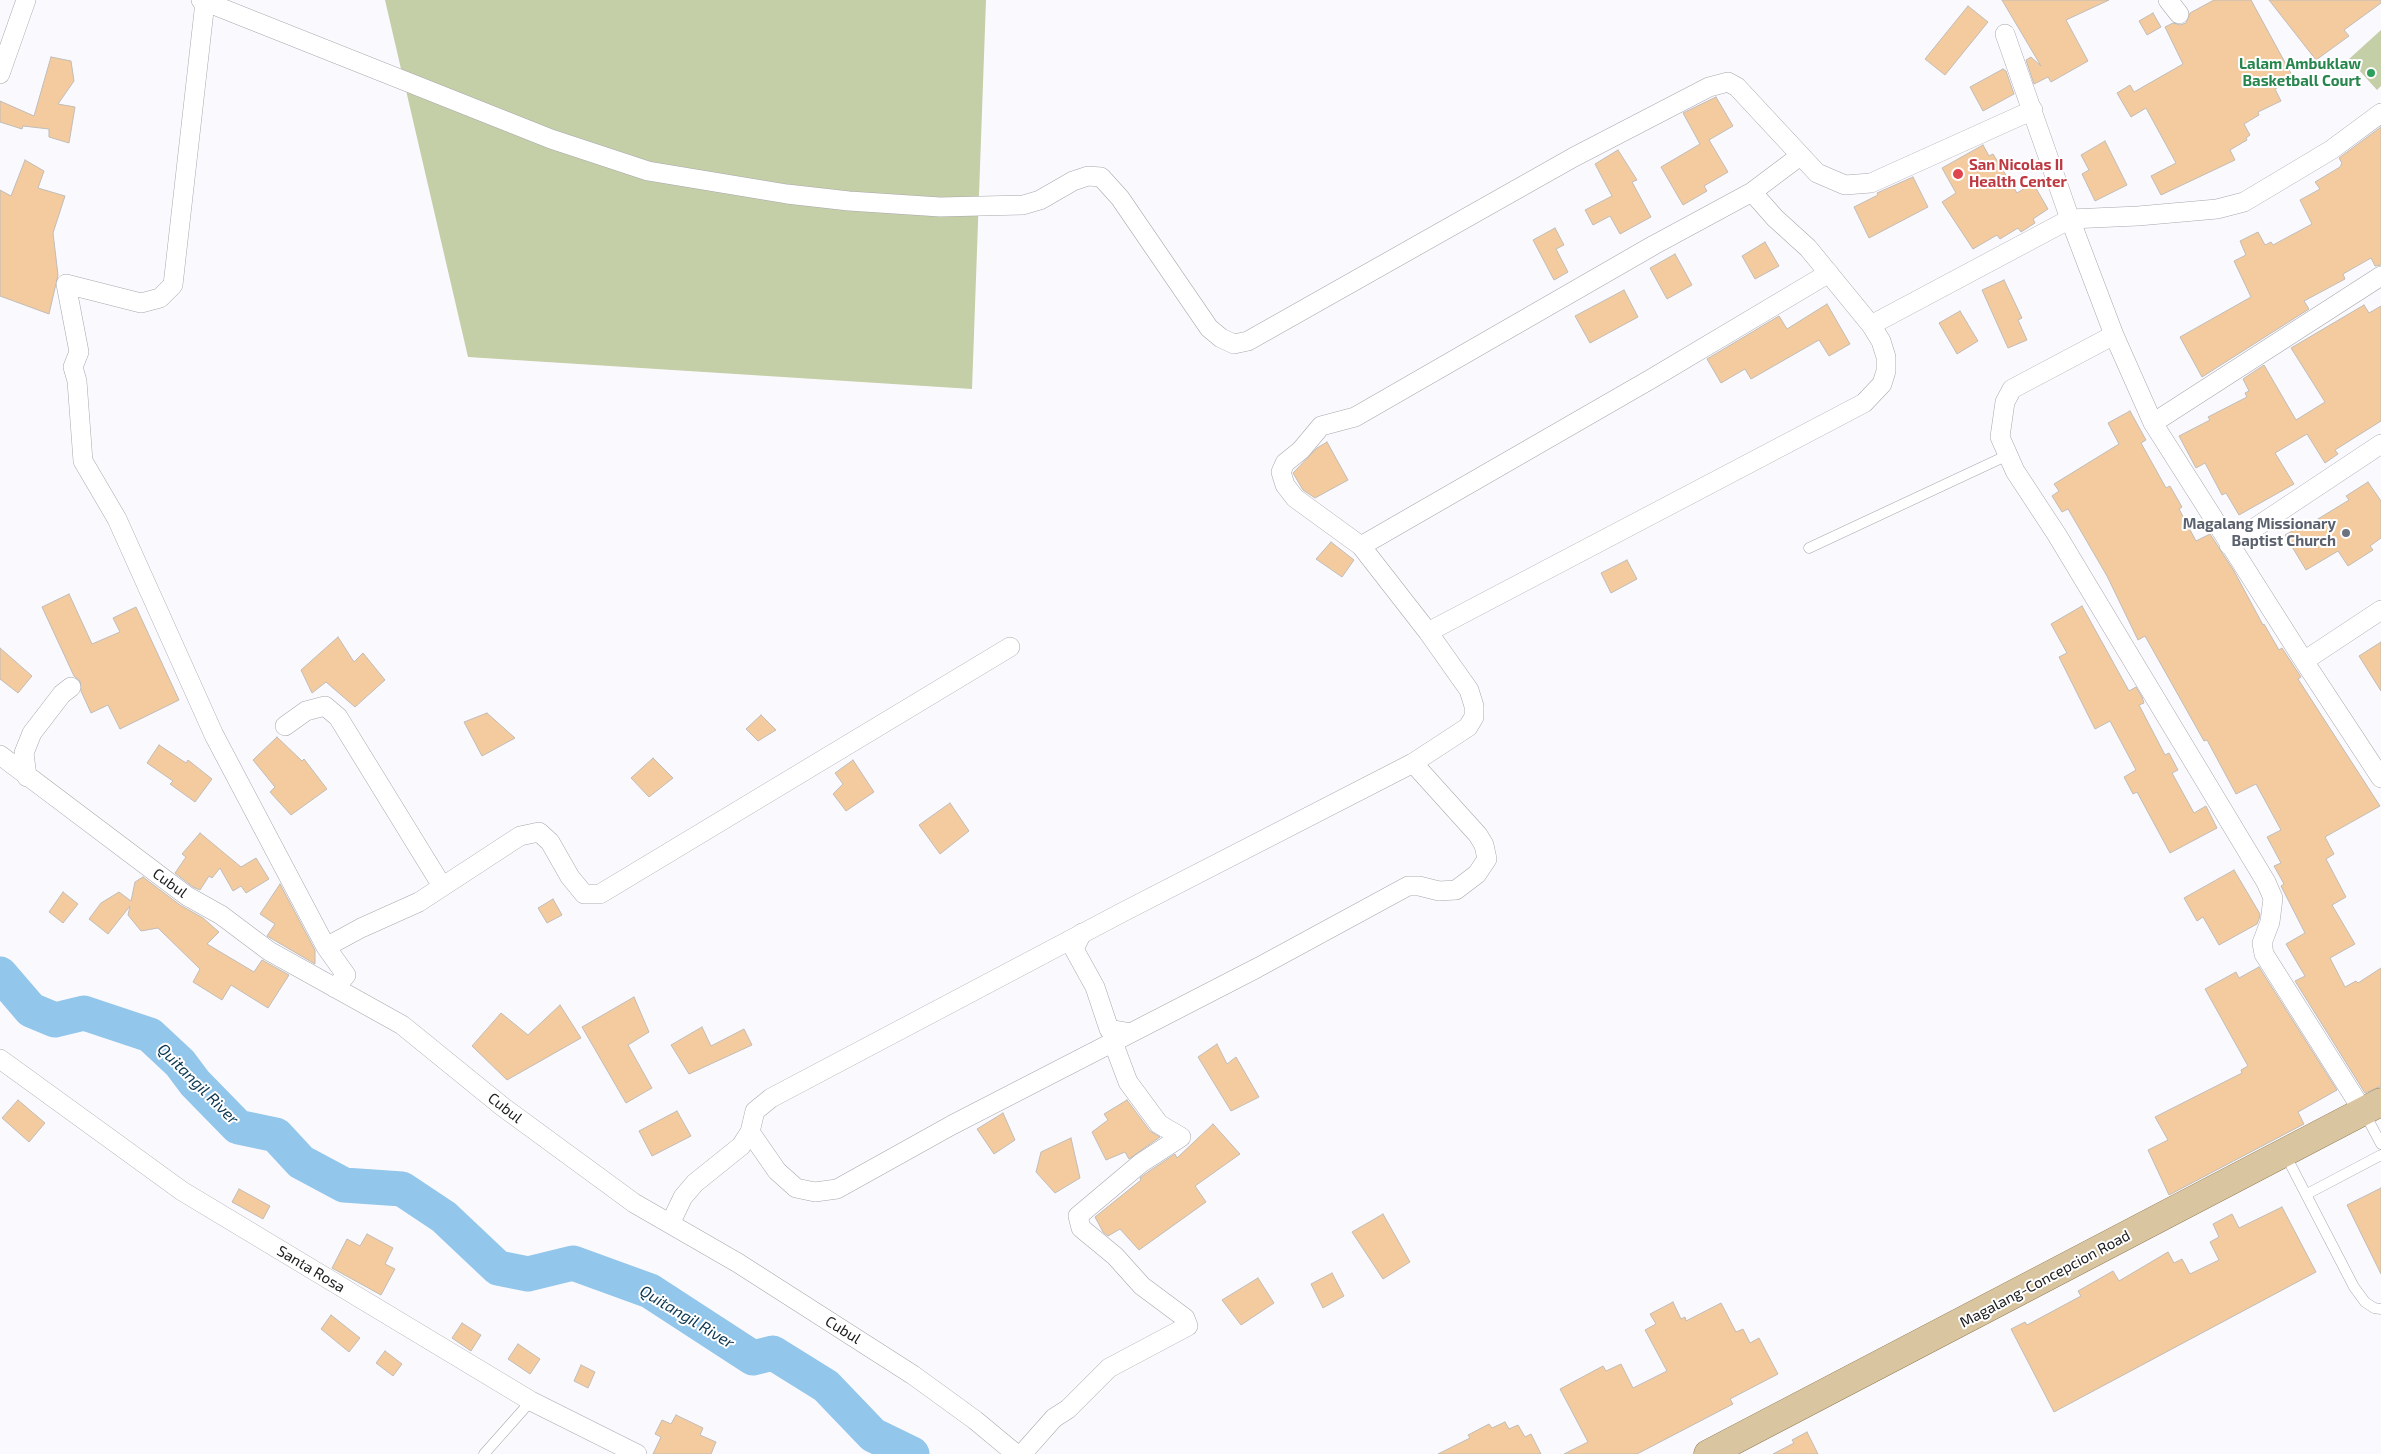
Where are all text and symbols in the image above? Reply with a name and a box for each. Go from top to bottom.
place label: Lalam Ambuklaw Basketball Court [2239,55,2361,90]
marker: Lalam Ambuklaw Basketball Court [2365,67,2377,79]
place label: San Nicolas II Health Center [1969,156,2067,191]
marker: San Nicolas II Health Center [1951,167,1965,181]
place label: Magalang Missionary Baptist Church [2183,515,2336,550]
marker: Magalang Missionary Baptist Church [2340,527,2352,539]
street label: Cubul [149,864,191,902]
water label: Quitangil River [153,1039,243,1129]
street label: Cubul [484,1089,526,1127]
street label: Magalang-Concepcion Road [1957,1226,2133,1332]
street label: Santa Rosa [274,1242,348,1296]
water label: Quitangil River [636,1281,738,1353]
street label: Cubul [822,1312,864,1348]

